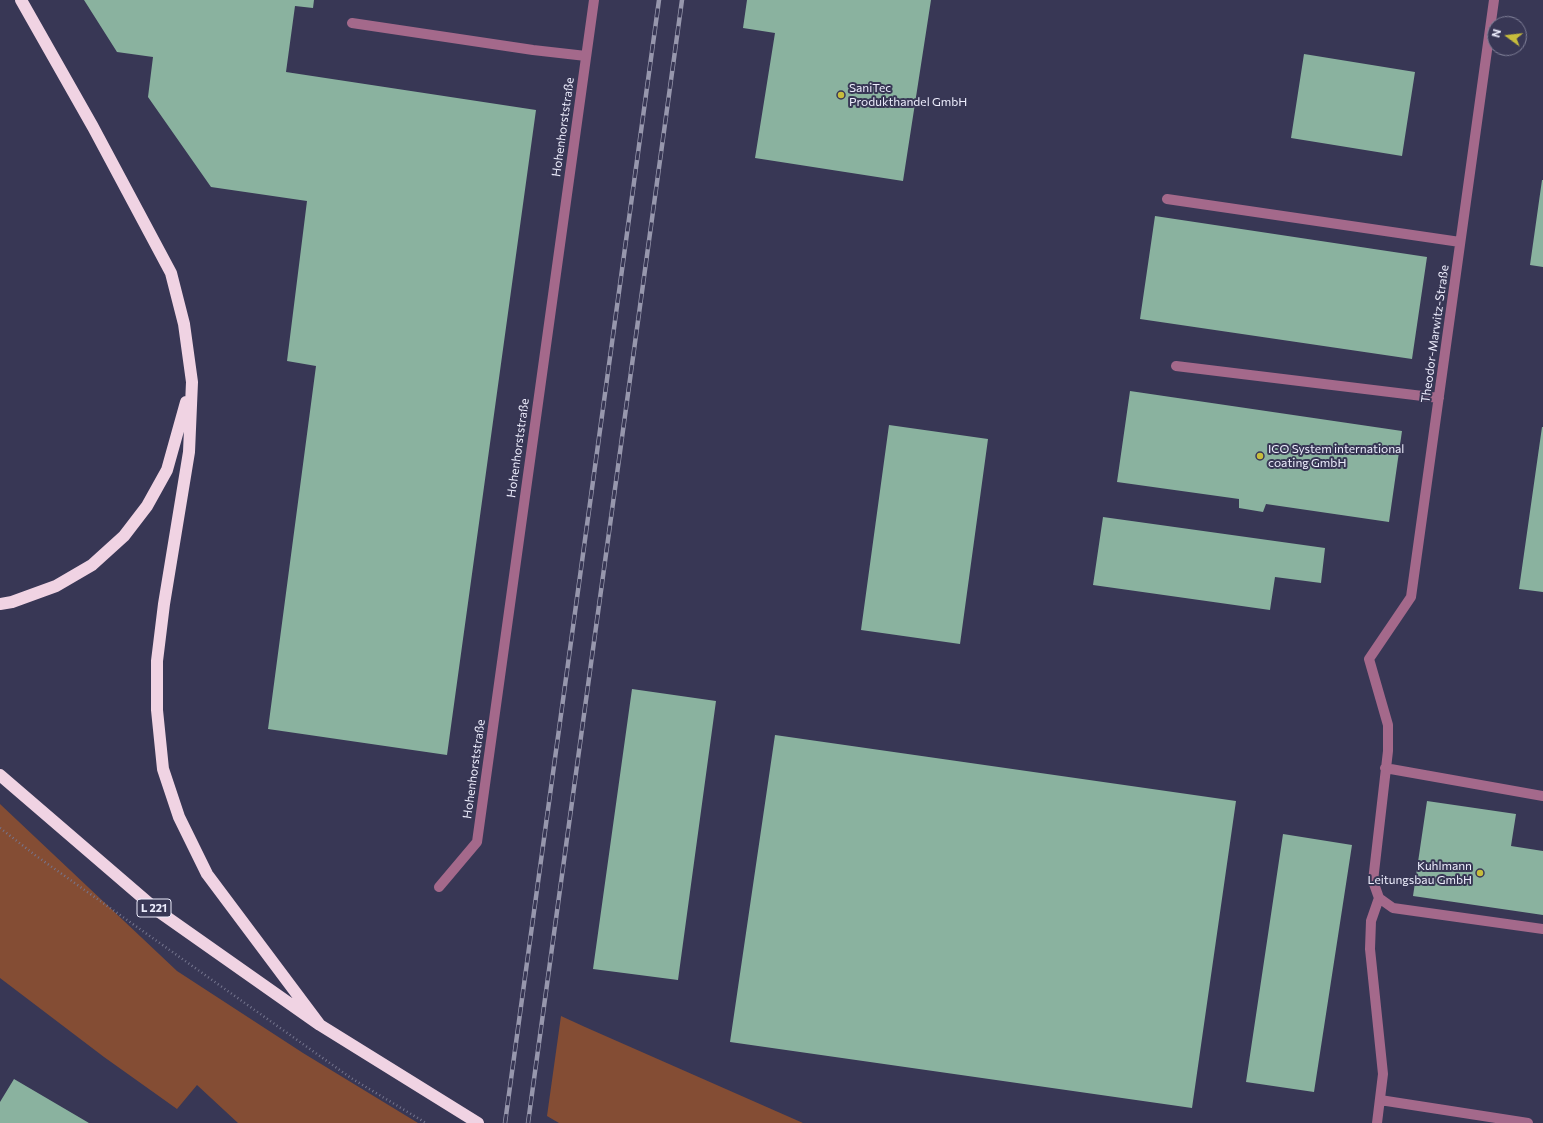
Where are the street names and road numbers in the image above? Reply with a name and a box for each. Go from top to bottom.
street label: Hohenhorststraße [549,76,577,178]
street label: Theodor-Marwitz-Straße [1418,264,1452,404]
street label: Hohenhorststraße [504,397,532,499]
street label: Hohenhorststraße [460,718,488,820]
road number: L 221 [137,899,171,917]

